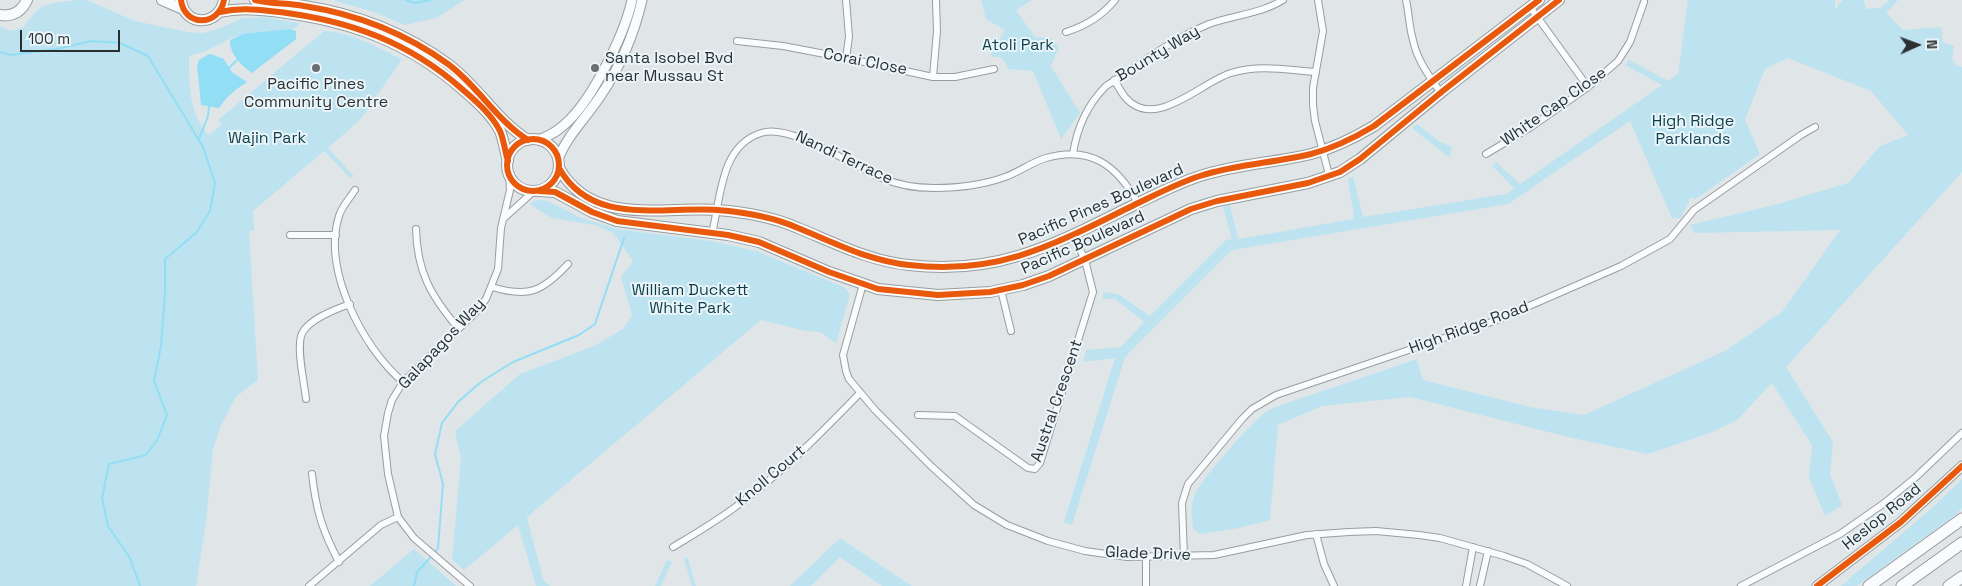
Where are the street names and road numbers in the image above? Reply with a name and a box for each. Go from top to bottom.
street label: Bounty Way [1113,22,1203,86]
street label: Corai Close [821,44,909,80]
street label: White Cap Close [1498,64,1610,150]
street label: Nandi Terrace [792,127,896,189]
street label: Pacific Pines Boulevard [1016,160,1186,250]
street label: Pacific Boulevard [1018,207,1148,279]
street label: Galapagos Way [395,294,489,394]
street label: High Ridge Road [1406,297,1532,359]
street label: Austral Crescent [1027,337,1087,465]
street label: Knoll Court [732,441,810,511]
street label: Heslop Road [1839,479,1925,555]
street label: Glade Drive [1105,543,1191,565]

